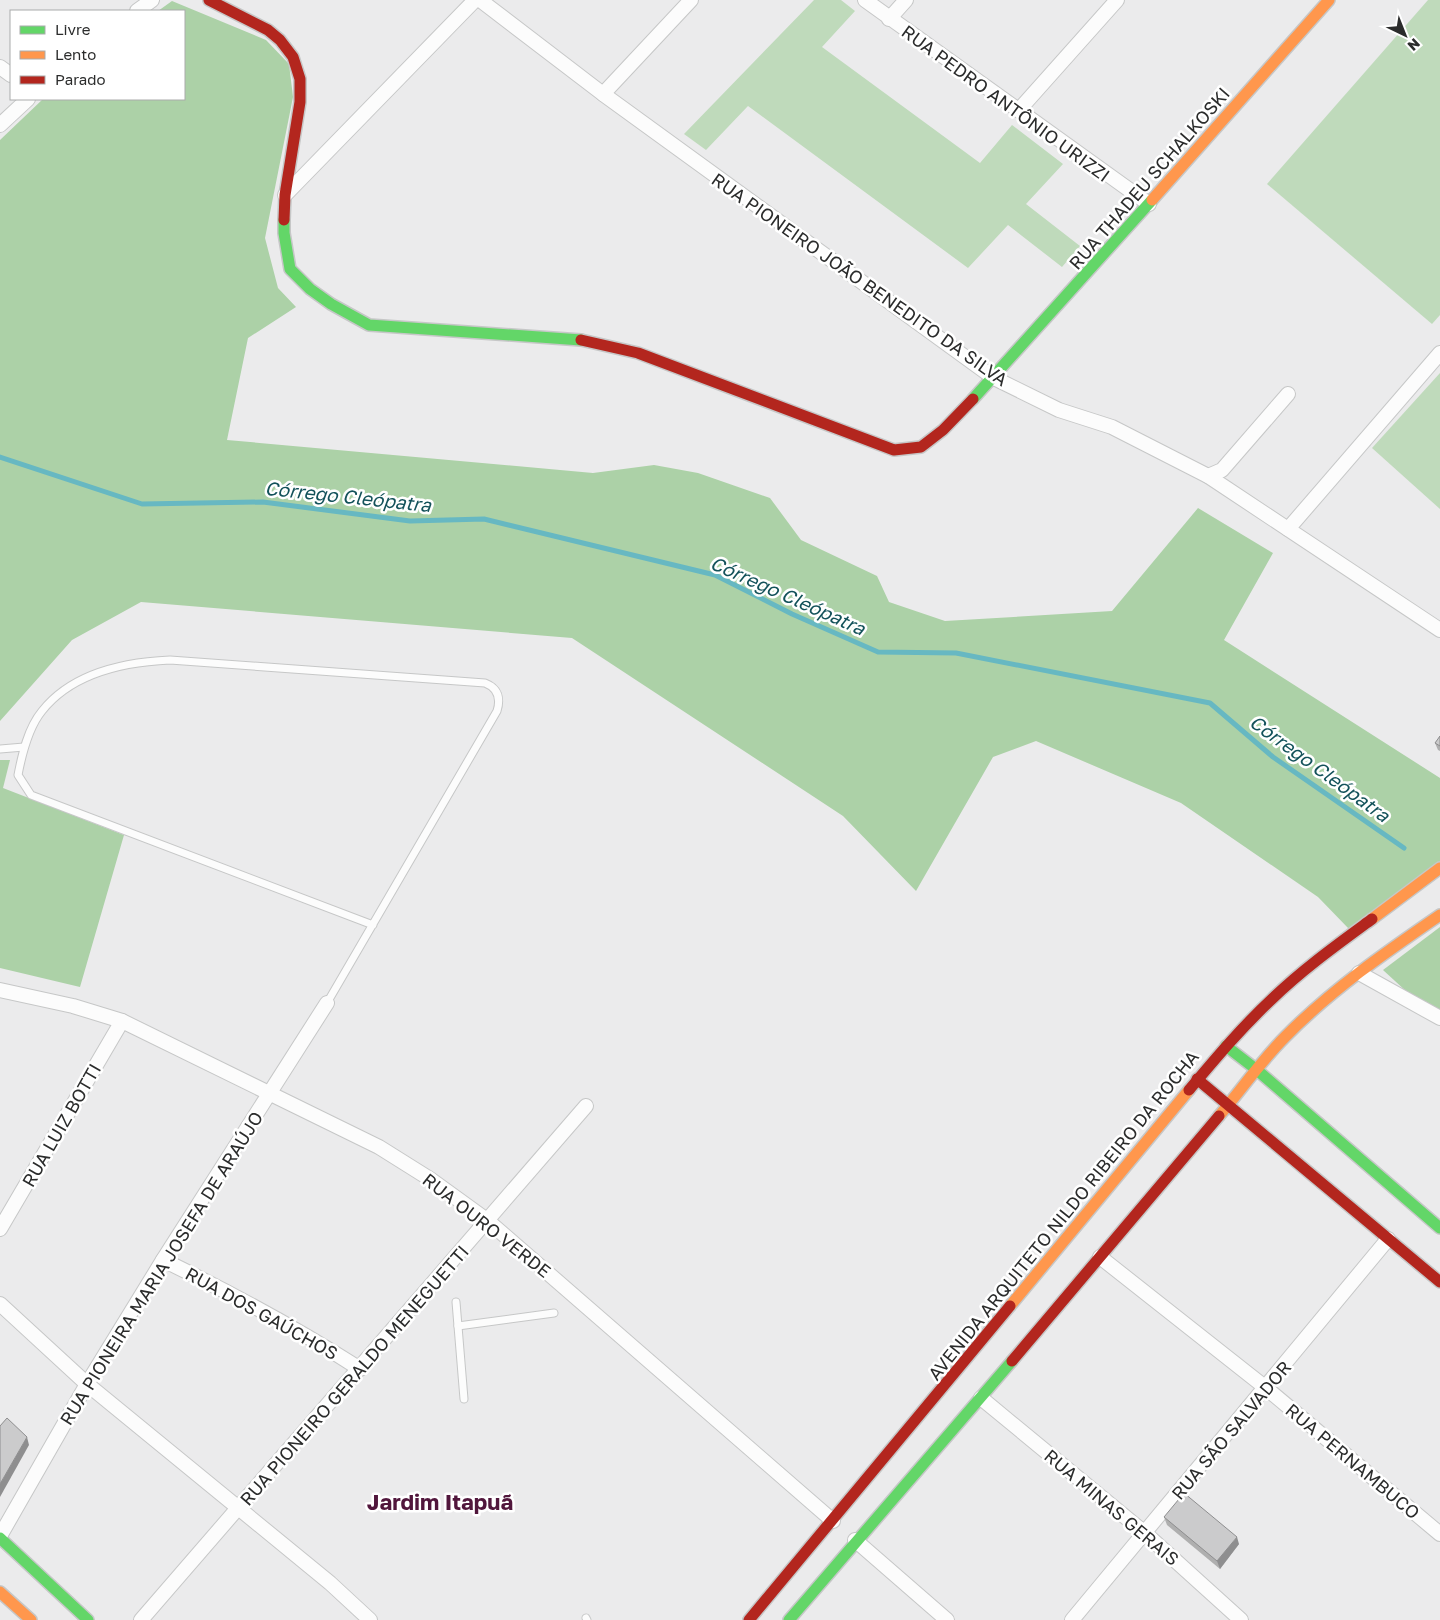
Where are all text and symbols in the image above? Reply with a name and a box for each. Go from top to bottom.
legend [10,10,185,100]
north arrow [1380,10,1430,60]
text: Livre [55,20,91,38]
street label: RUA PEDRO ANTÔNIO URIZZI [898,20,1114,186]
text: N [1405,35,1424,55]
text: Lento [55,45,96,63]
text: Parado [55,70,106,88]
street label: RUA THADEU SCHALKOSKI [1064,82,1234,274]
street label: RUA PIONEIRO JOÃO BENEDITO DA SILVA [708,168,1012,390]
water label: Córrego Cleópatra [264,476,433,516]
water label: Córrego Cleópatra [707,551,870,640]
water label: Córrego Cleópatra [1246,710,1395,827]
street label: AVENIDA ARQUITETO NILDO RIBEIRO DA ROCHA [923,1046,1203,1384]
street label: RUA LUIZ BOTTI [17,1059,105,1191]
street label: RUA PIONEIRA MARIA JOSEFA DE ARAÚJO [55,1107,267,1429]
street label: RUA OURO VERDE [419,1168,555,1282]
street label: RUA PIONEIRO GERALDO MENEGUETTI [235,1240,473,1510]
street label: RUA DOS GAÚCHOS [182,1262,342,1364]
street label: RUA SÃO SALVADOR [1166,1356,1296,1504]
street label: RUA PERNAMBUCO [1281,1399,1425,1523]
street label: RUA MINAS GERAIS [1040,1444,1184,1570]
district label: Jardim Itapuã [367,1488,513,1515]

